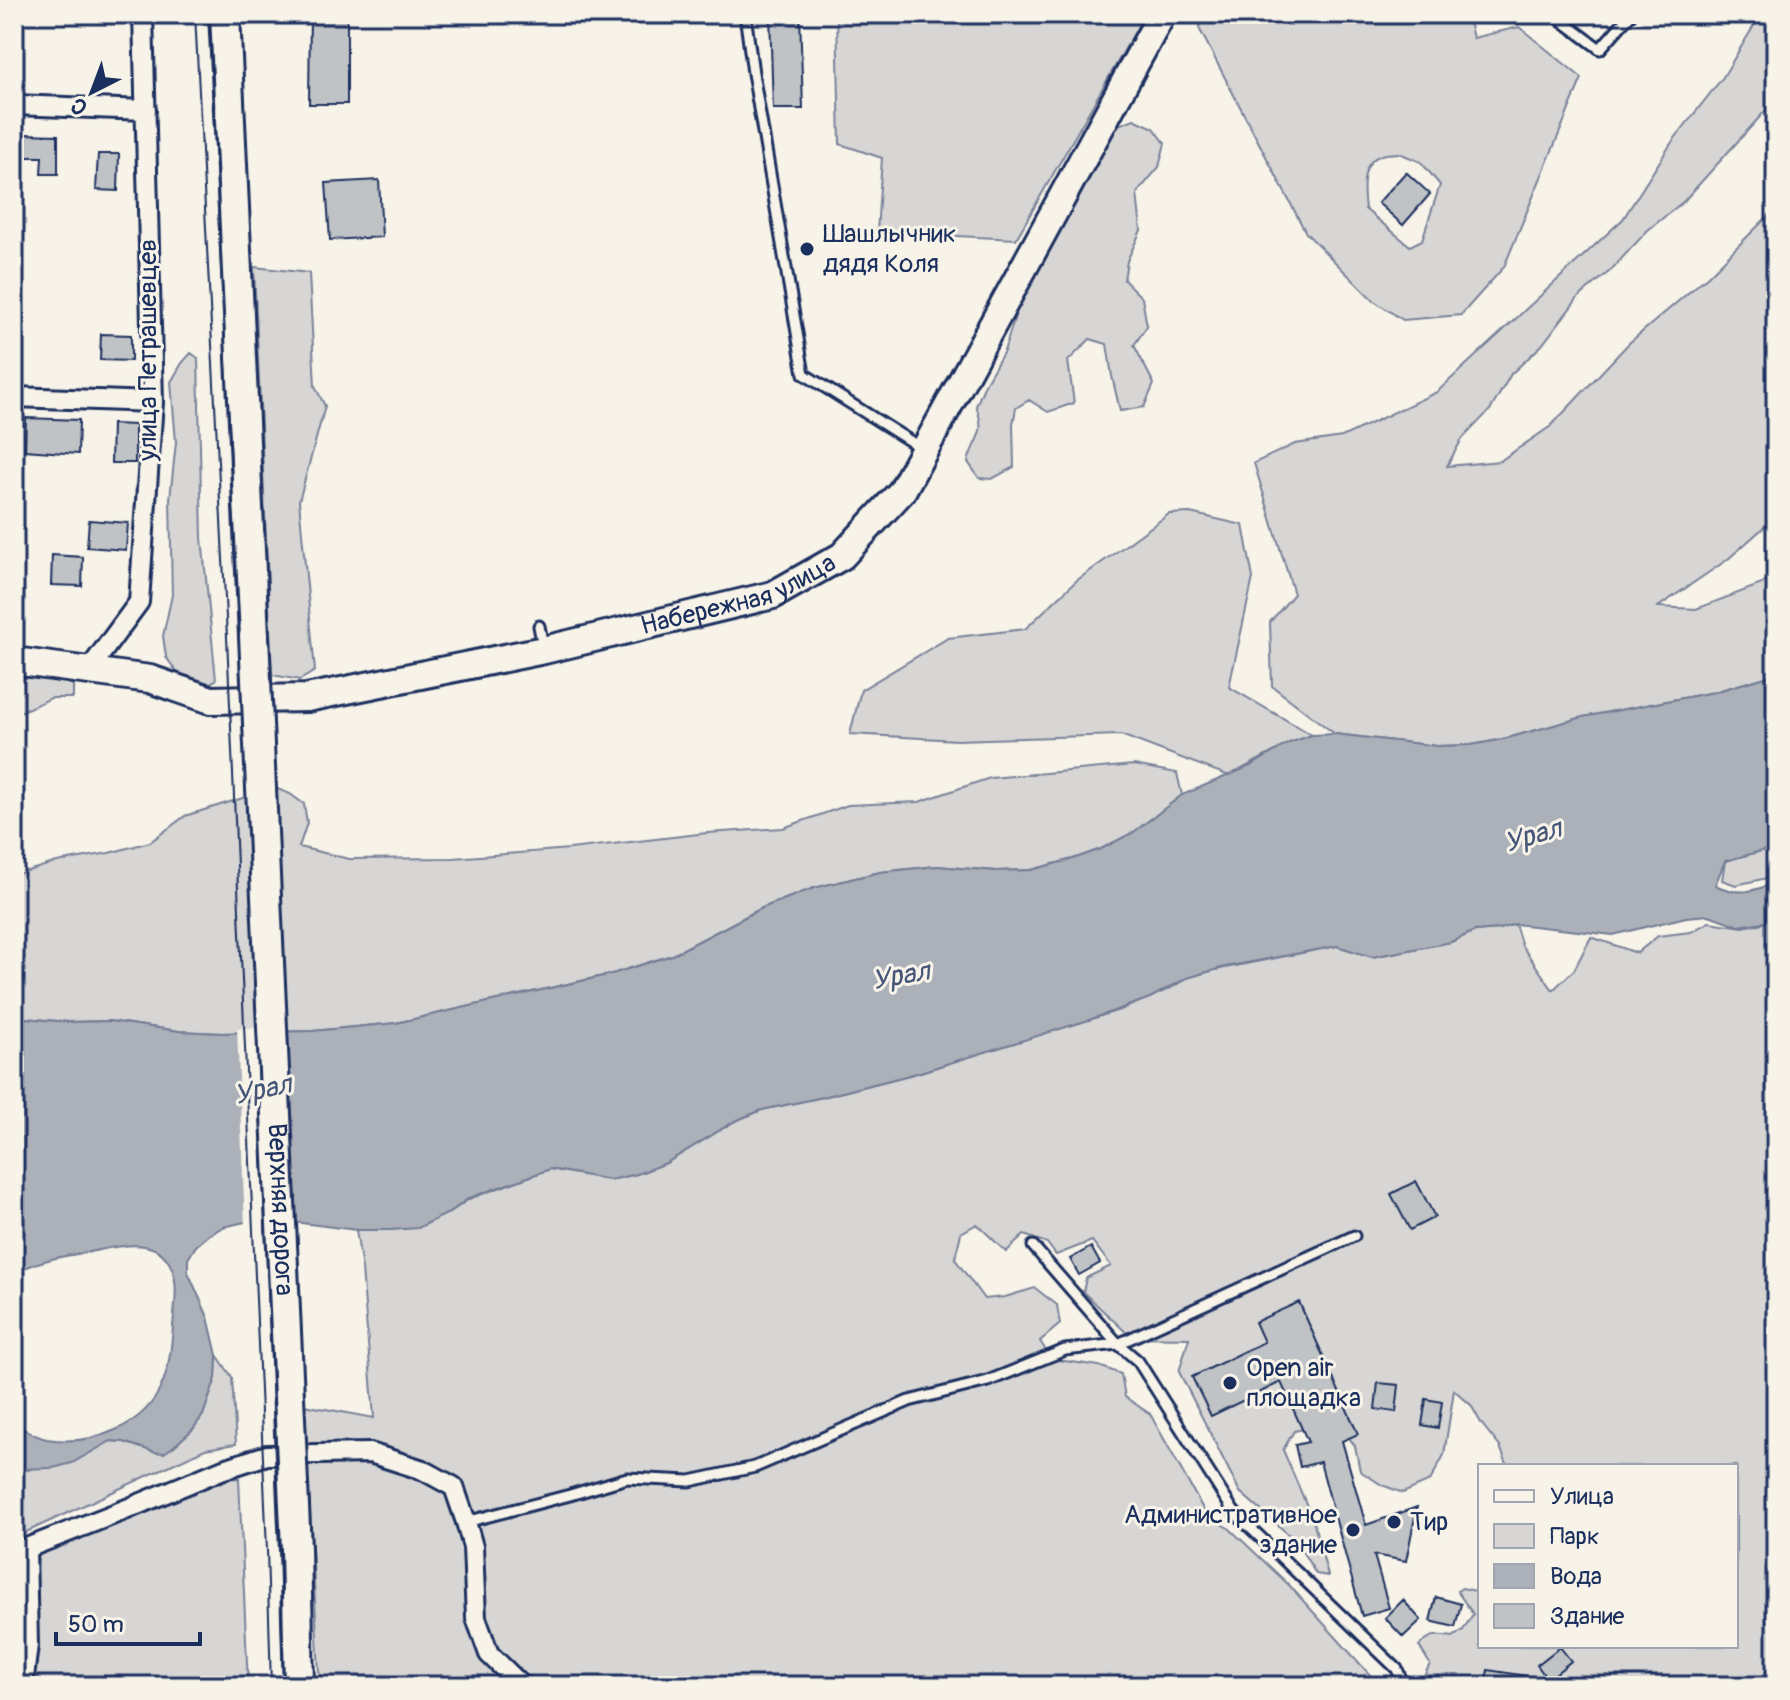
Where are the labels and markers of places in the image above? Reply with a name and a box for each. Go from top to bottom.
place label: Шашлычник дядя Коля [823,218,956,280]
marker: Шашлычник дядя Коля [798,240,816,258]
place label: Open air площадка [1246,1352,1361,1414]
marker: Open air площадка [1221,1374,1239,1392]
place label: Административное здание [1124,1499,1337,1561]
place label: Тир [1410,1506,1448,1538]
marker: Тир [1385,1513,1403,1531]
marker: Административное здание [1344,1521,1362,1539]

